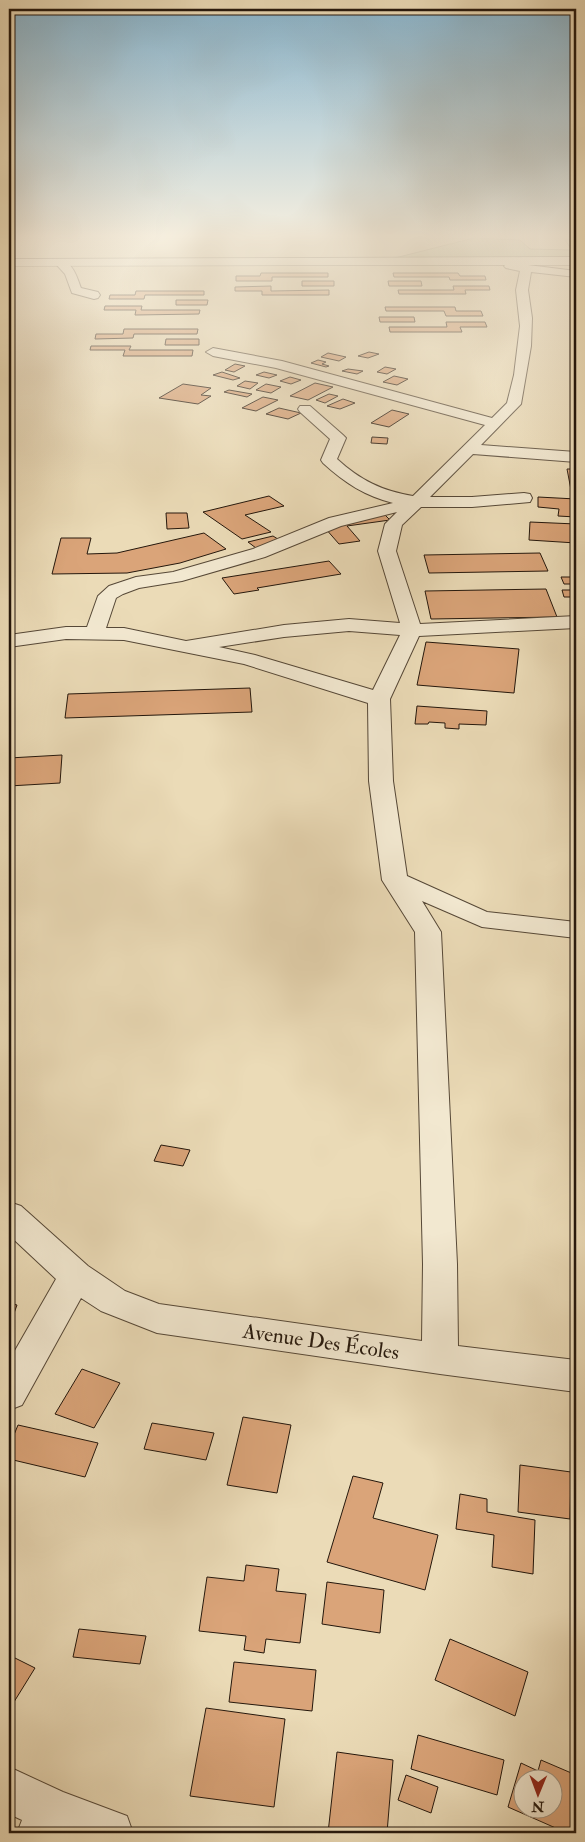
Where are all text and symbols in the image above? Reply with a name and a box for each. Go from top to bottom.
street label: Avenue Des Écoles [240,1318,401,1366]
north arrow [512,1770,562,1820]
text: N [531,1798,545,1815]

